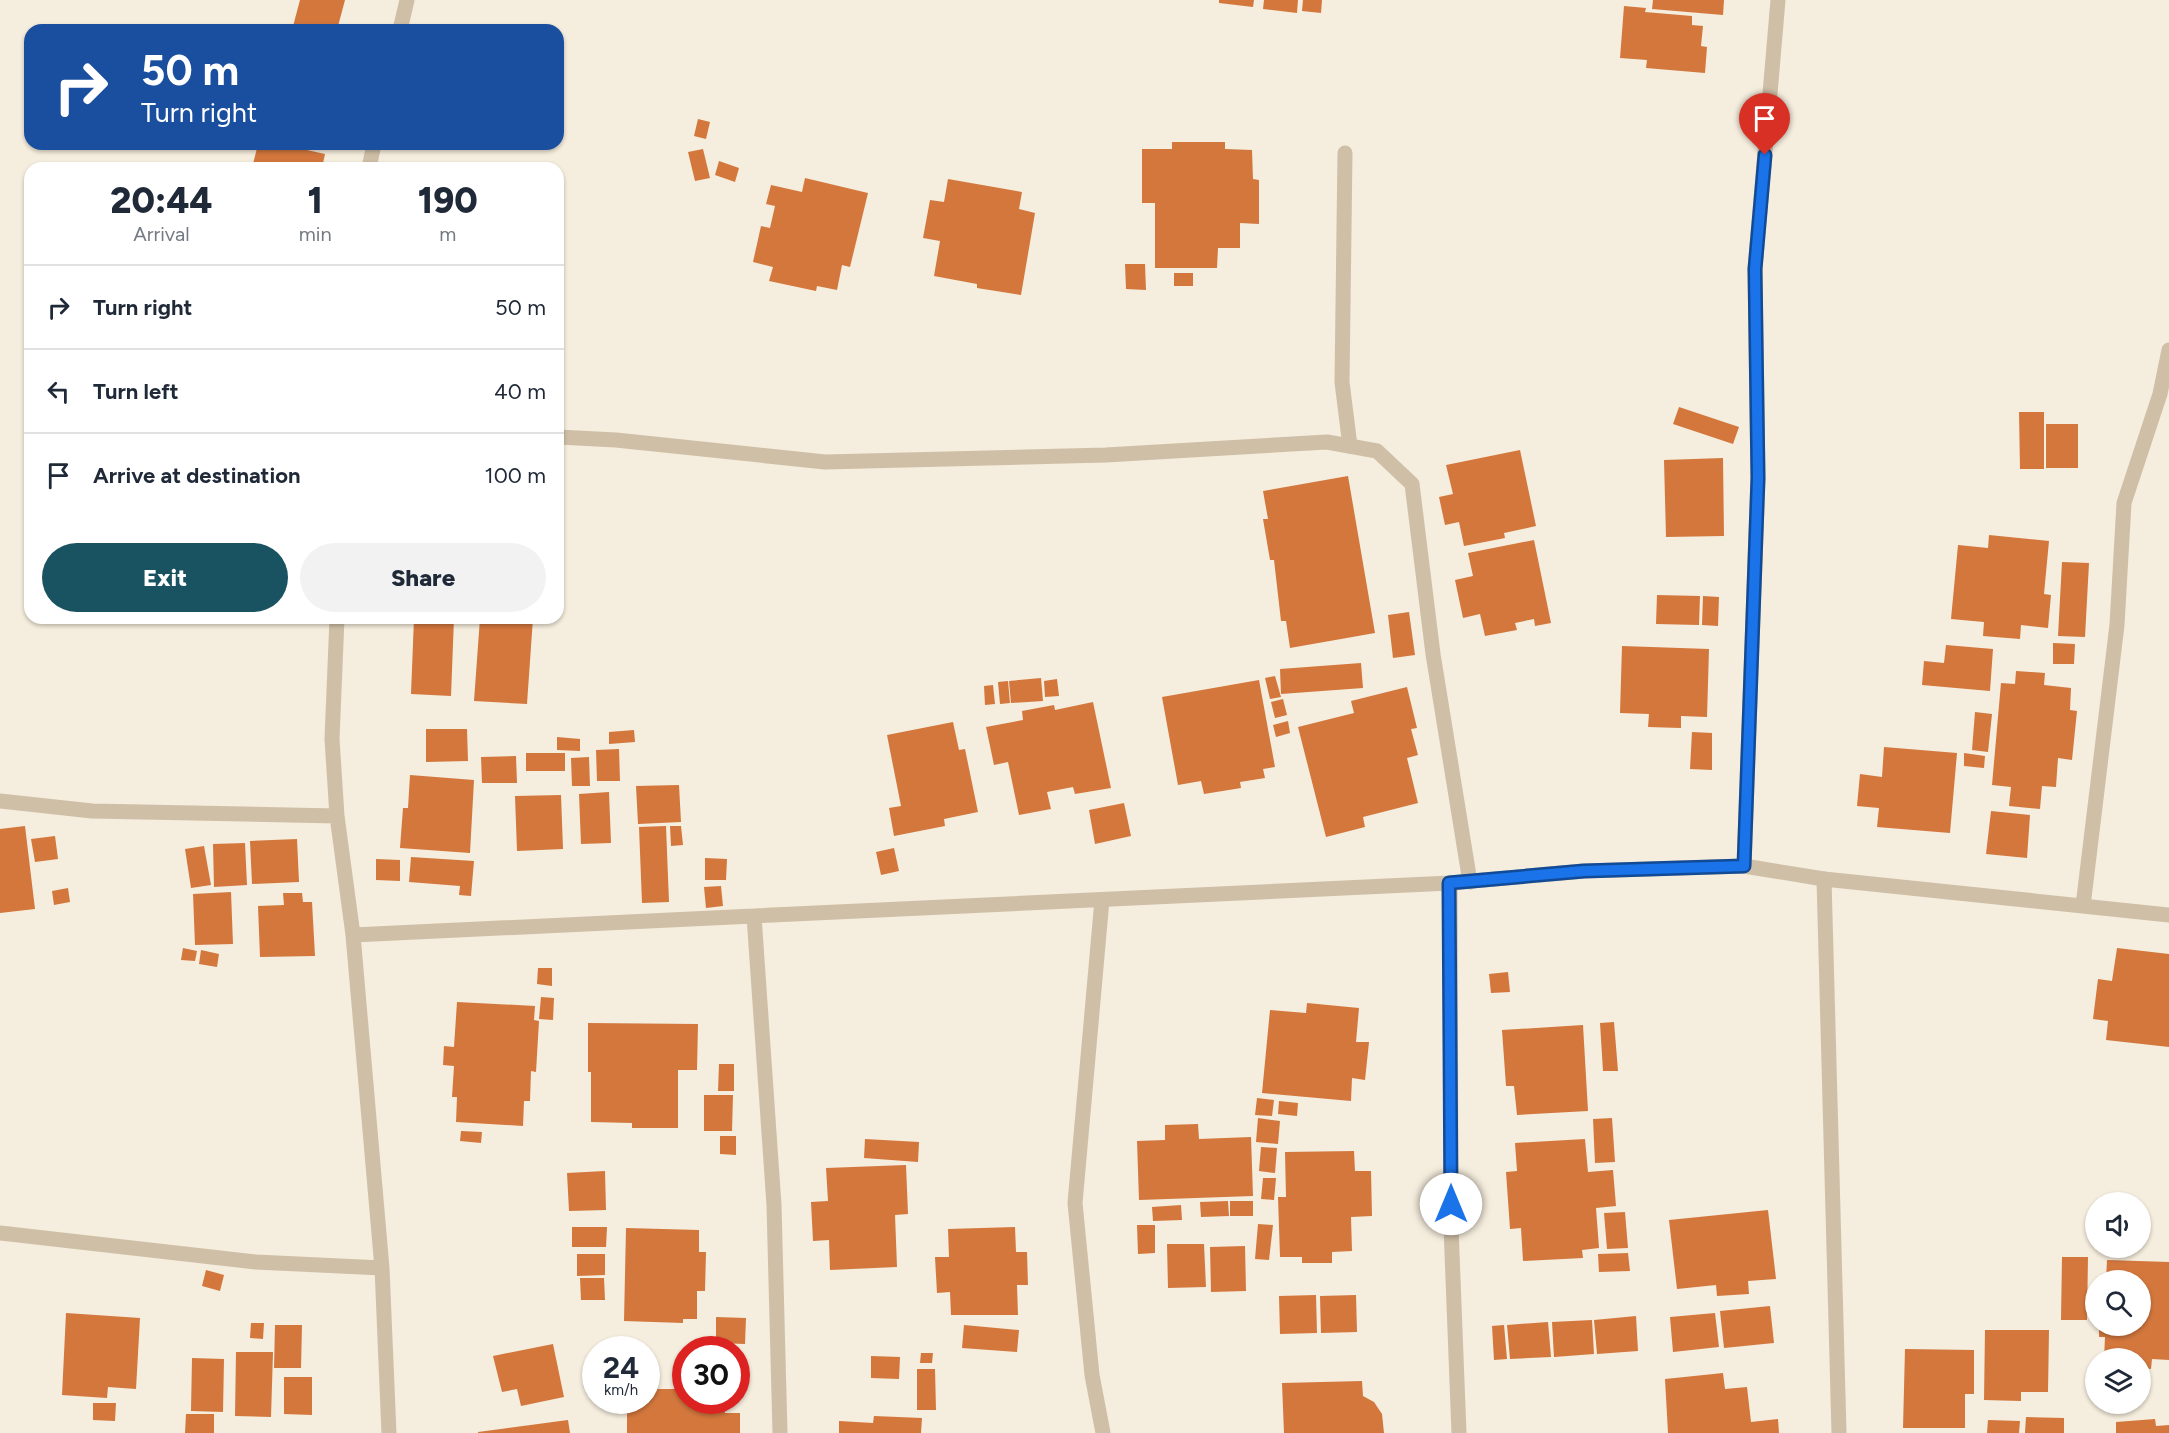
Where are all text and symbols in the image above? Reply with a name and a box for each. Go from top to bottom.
text: 50 m [141,45,239,96]
icon: right [42,48,120,126]
pin [1739,93,1790,155]
text: Turn right [141,96,257,129]
icon: arrive [1748,102,1781,135]
text: 20:44 [110,179,213,222]
text: 1 [308,179,323,222]
text: 190 [418,179,478,222]
text: Arrival [133,222,190,246]
text: min [299,222,332,246]
text: m [439,222,456,246]
icon: right [42,291,75,324]
text: Turn right [93,294,192,321]
text: 50 m [495,294,546,321]
icon: left [42,375,75,408]
text: Turn left [93,378,179,405]
text: 40 m [494,378,546,405]
icon: arrive [42,459,75,492]
text: Arrive at destination [93,462,301,489]
text: 100 m [485,462,546,489]
button: Exit [42,543,288,612]
button: Share [300,543,546,612]
position arrow [1419,1172,1483,1236]
map controls [2085,1192,2151,1414]
button: sound [2085,1192,2151,1258]
button: search [2085,1270,2151,1336]
speed limit sign: 30 [672,1336,750,1414]
button: layers [2085,1348,2151,1414]
text: 24 [603,1349,639,1386]
text: km/h [604,1381,638,1399]

